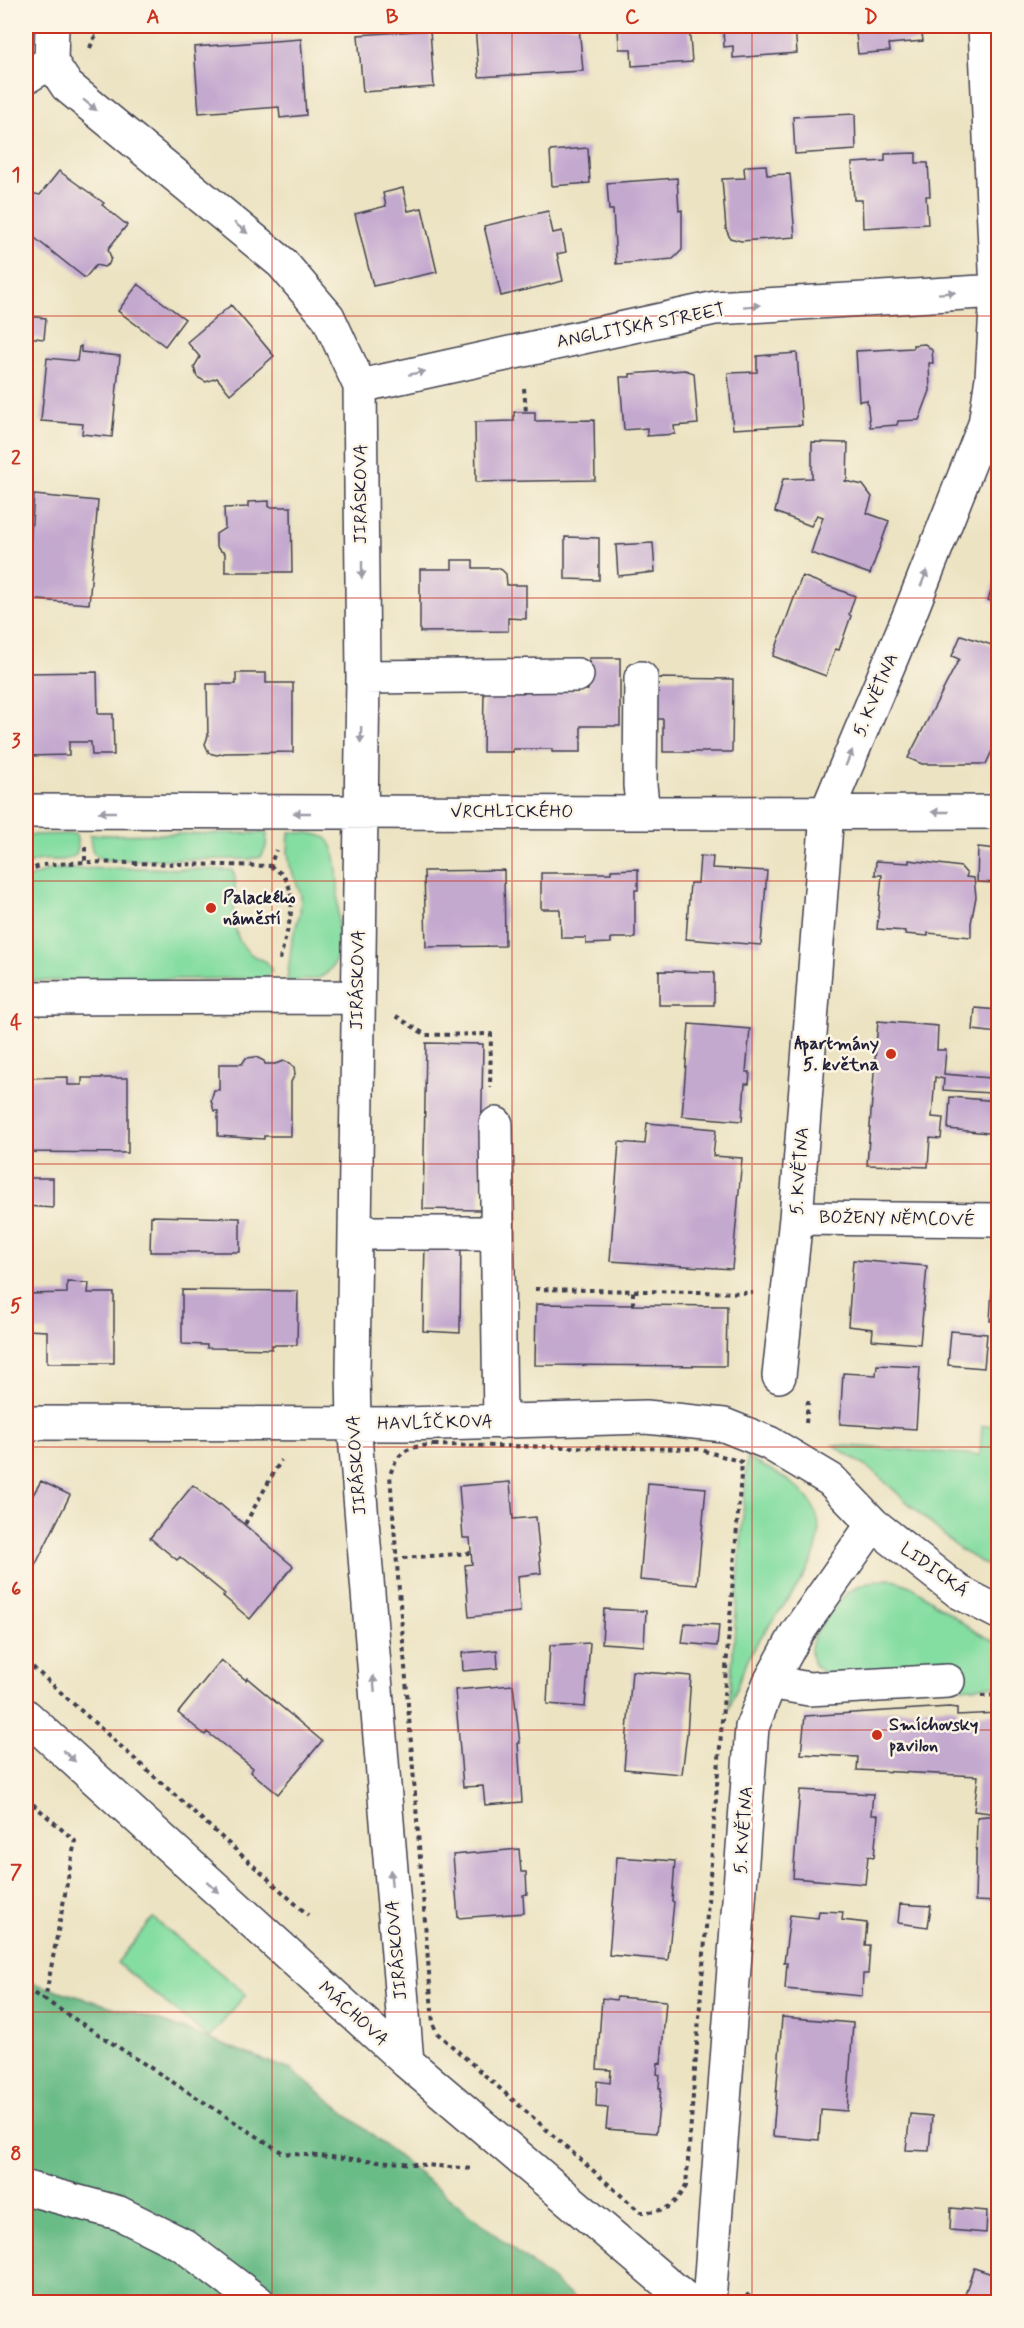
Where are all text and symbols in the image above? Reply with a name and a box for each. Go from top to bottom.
text: A [146,4,160,31]
text: B [386,4,399,31]
text: C [625,4,640,31]
text: D [864,4,878,31]
one-way arrow [82,98,98,111]
text: 1 [12,162,20,189]
one-way arrow [233,222,248,234]
one-way arrow [937,289,956,298]
street label: ANGLITSKA STREET [555,298,727,354]
one-way arrow [743,301,762,311]
one-way arrow [408,368,427,378]
street label: JIRÁSKOVA [349,444,373,544]
text: 2 [11,445,21,472]
one-way arrow [357,561,367,580]
one-way arrow [920,569,929,587]
street label: 5. KVĚTNA [848,650,904,740]
one-way arrow [357,726,366,745]
text: 3 [11,728,21,755]
one-way arrow [844,749,854,767]
street label: VRCHLICKÉHO [450,800,574,824]
one-way arrow [98,807,117,817]
one-way arrow [931,807,950,817]
one-way arrow [293,808,312,818]
place label: Palackého náměstí [223,886,296,931]
marker: Palackého náměstí [204,901,218,915]
street label: JIRÁSKOVA [345,930,371,1030]
text: 4 [10,1010,22,1037]
place label: Apartmány 5. května [794,1032,879,1077]
marker: Apartmány 5. května [884,1047,898,1061]
street label: 5. KVĚTNA [785,1126,815,1216]
street label: BOŽENY NĚMCOVÉ [819,1206,975,1232]
text: 5 [10,1293,22,1320]
street label: HAVLÍČKOVA [377,1410,493,1436]
street label: JIRÁSKOVA [342,1414,372,1516]
street label: LIDICKÁ [895,1537,973,1603]
text: 6 [11,1576,21,1603]
one-way arrow [369,1674,379,1693]
place label: Smíchovsky pavilon [889,1713,978,1758]
marker: Smíchovsky pavilon [870,1728,884,1742]
one-way arrow [61,1749,76,1762]
street label: 5. KVĚTNA [729,1785,759,1875]
text: 7 [10,1859,22,1886]
one-way arrow [386,1869,396,1888]
one-way arrow [206,1880,221,1894]
street label: JIRÁSKOVA [381,1899,413,2001]
street label: MÁCHOVA [313,1976,393,2052]
text: 8 [10,2141,22,2168]

